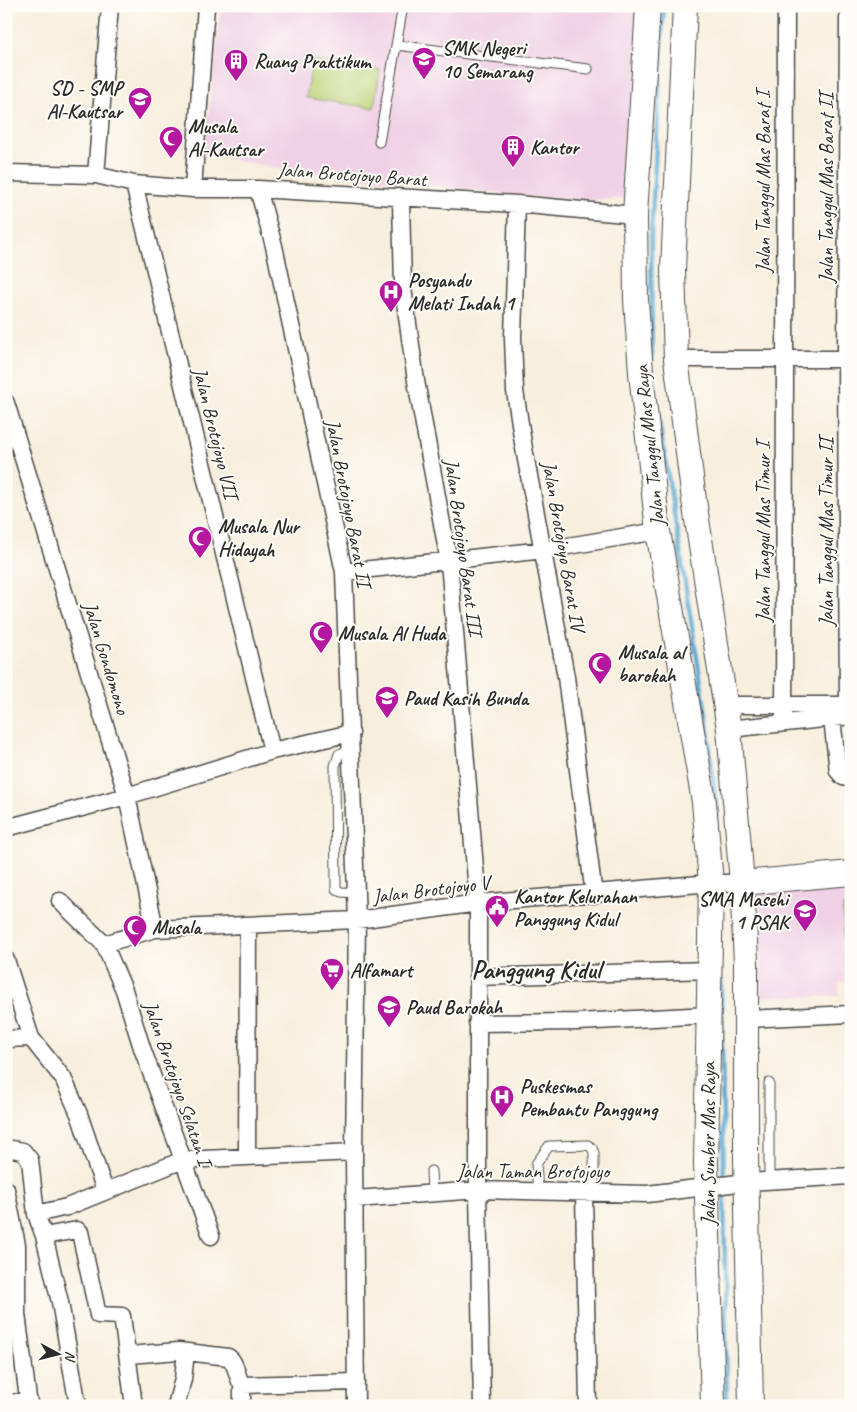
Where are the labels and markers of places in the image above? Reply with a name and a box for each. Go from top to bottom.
place label: SMK Negeri 10 Semarang [442,36,534,84]
school or university icon: SMK Negeri 10 Semarang [411,46,437,80]
building icon: Ruang Praktikum [223,48,249,82]
place label: Ruang Praktikum [254,49,372,74]
place label: SD - SMP Al-Kautsar [47,76,126,124]
school or university icon: SD - SMP Al-Kautsar [127,86,153,120]
place label: Musala Al-Kautsar [188,114,266,162]
mosque icon: Musala Al-Kautsar [158,125,184,159]
building icon: Kantor [500,134,526,168]
place label: Kantor [530,135,581,160]
place label: Posyandu Melati Indah 1 [408,268,516,316]
hospital icon: Posyandu Melati Indah 1 [378,279,404,313]
place label: Musala Nur Hidayah [218,514,302,563]
mosque icon: Musala Nur Hidayah [187,525,213,559]
mosque icon: Musala Al Huda [308,620,334,654]
place label: Musala Al Huda [338,621,447,646]
place label: Musala al barokah [618,640,688,688]
mosque icon: Musala al barokah [587,651,613,685]
school or university icon: Paud Kasih Bunda [374,685,400,719]
place label: Paud Kasih Bunda [404,686,530,711]
place label: Kantor Kelurahan Panggung Kidul [514,884,638,932]
place label: SMA Masehi 1 PSAK [698,887,792,935]
public building icon: Kantor Kelurahan Panggung Kidul [484,894,510,928]
school or university icon: SMA Masehi 1 PSAK [792,898,818,932]
mosque icon: Musala [122,914,148,948]
place label: Musala [152,915,203,940]
supermarket icon: Alfamart [319,957,345,991]
place label: Alfamart [350,958,414,983]
school or university icon: Paud Barokah [376,994,402,1028]
place label: Paud Barokah [406,995,504,1020]
place label: Puskesmas Pembantu Panggung [520,1074,659,1122]
hospital icon: Puskesmas Pembantu Panggung [489,1084,515,1118]

